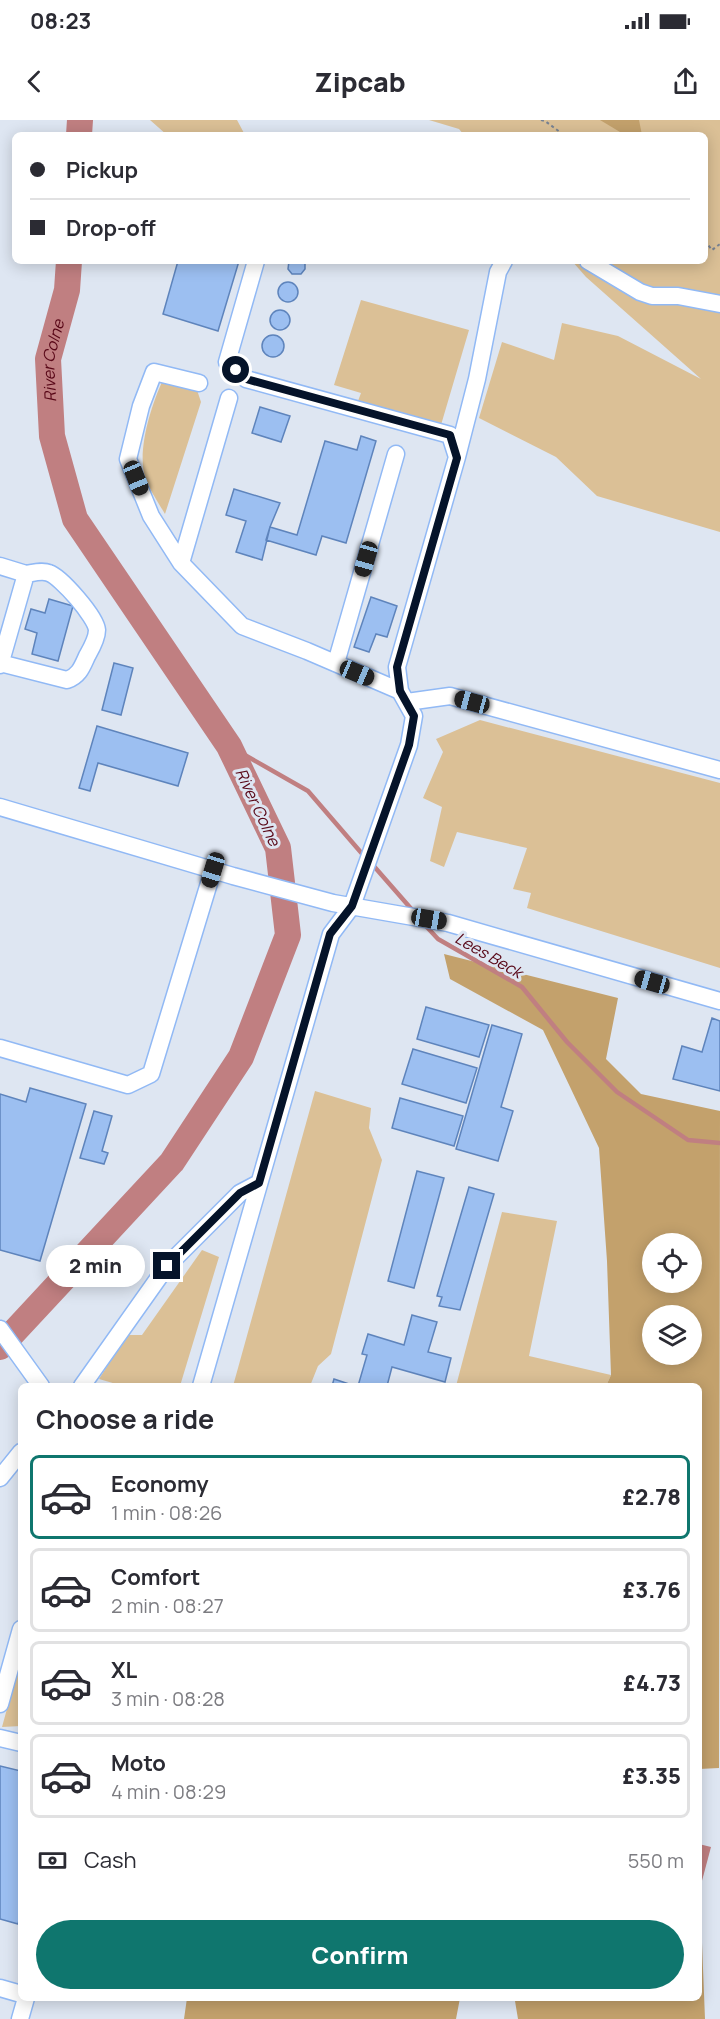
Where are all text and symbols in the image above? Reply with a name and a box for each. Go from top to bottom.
text: 08:23 [30,6,91,36]
text: Zipcab [314,63,406,100]
icon: back [18,65,51,98]
icon: share [669,65,702,98]
text: Pickup [66,155,138,185]
text: Drop-off [66,213,156,243]
water label: River Colne [37,315,70,403]
route start [222,356,249,383]
car [121,458,151,498]
car [352,539,380,579]
car [337,658,377,688]
car [452,689,492,715]
water label: River Colne [230,765,286,851]
car [199,850,227,890]
car [410,907,448,931]
water label: Lees Beck [451,927,529,984]
car [632,968,672,996]
map controls [642,1233,702,1365]
button: locate [642,1233,702,1293]
callout: 2 min [47,1245,146,1287]
text: 2 min [69,1252,122,1279]
route end [153,1252,180,1279]
button: layers [642,1305,702,1365]
text: Choose a ride [36,1400,214,1437]
text: Economy [111,1469,209,1499]
icon: car [39,1470,93,1524]
text: £2.78 [622,1482,681,1512]
text: 1 min · 08:26 [111,1499,222,1526]
text: Comfort [111,1562,200,1592]
icon: car [39,1563,93,1617]
text: £3.76 [623,1575,681,1605]
text: 2 min · 08:27 [111,1592,224,1619]
text: XL [111,1655,137,1685]
icon: car [39,1656,93,1710]
text: £4.73 [623,1668,681,1698]
text: 3 min · 08:28 [111,1685,225,1712]
text: Moto [111,1748,166,1778]
icon: car [39,1749,93,1803]
text: £3.35 [622,1761,681,1791]
text: 4 min · 08:29 [111,1778,226,1805]
icon: cash [36,1844,69,1877]
text: Cash [84,1845,137,1875]
text: 550 m [628,1847,684,1874]
button: Confirm [36,1920,684,1989]

